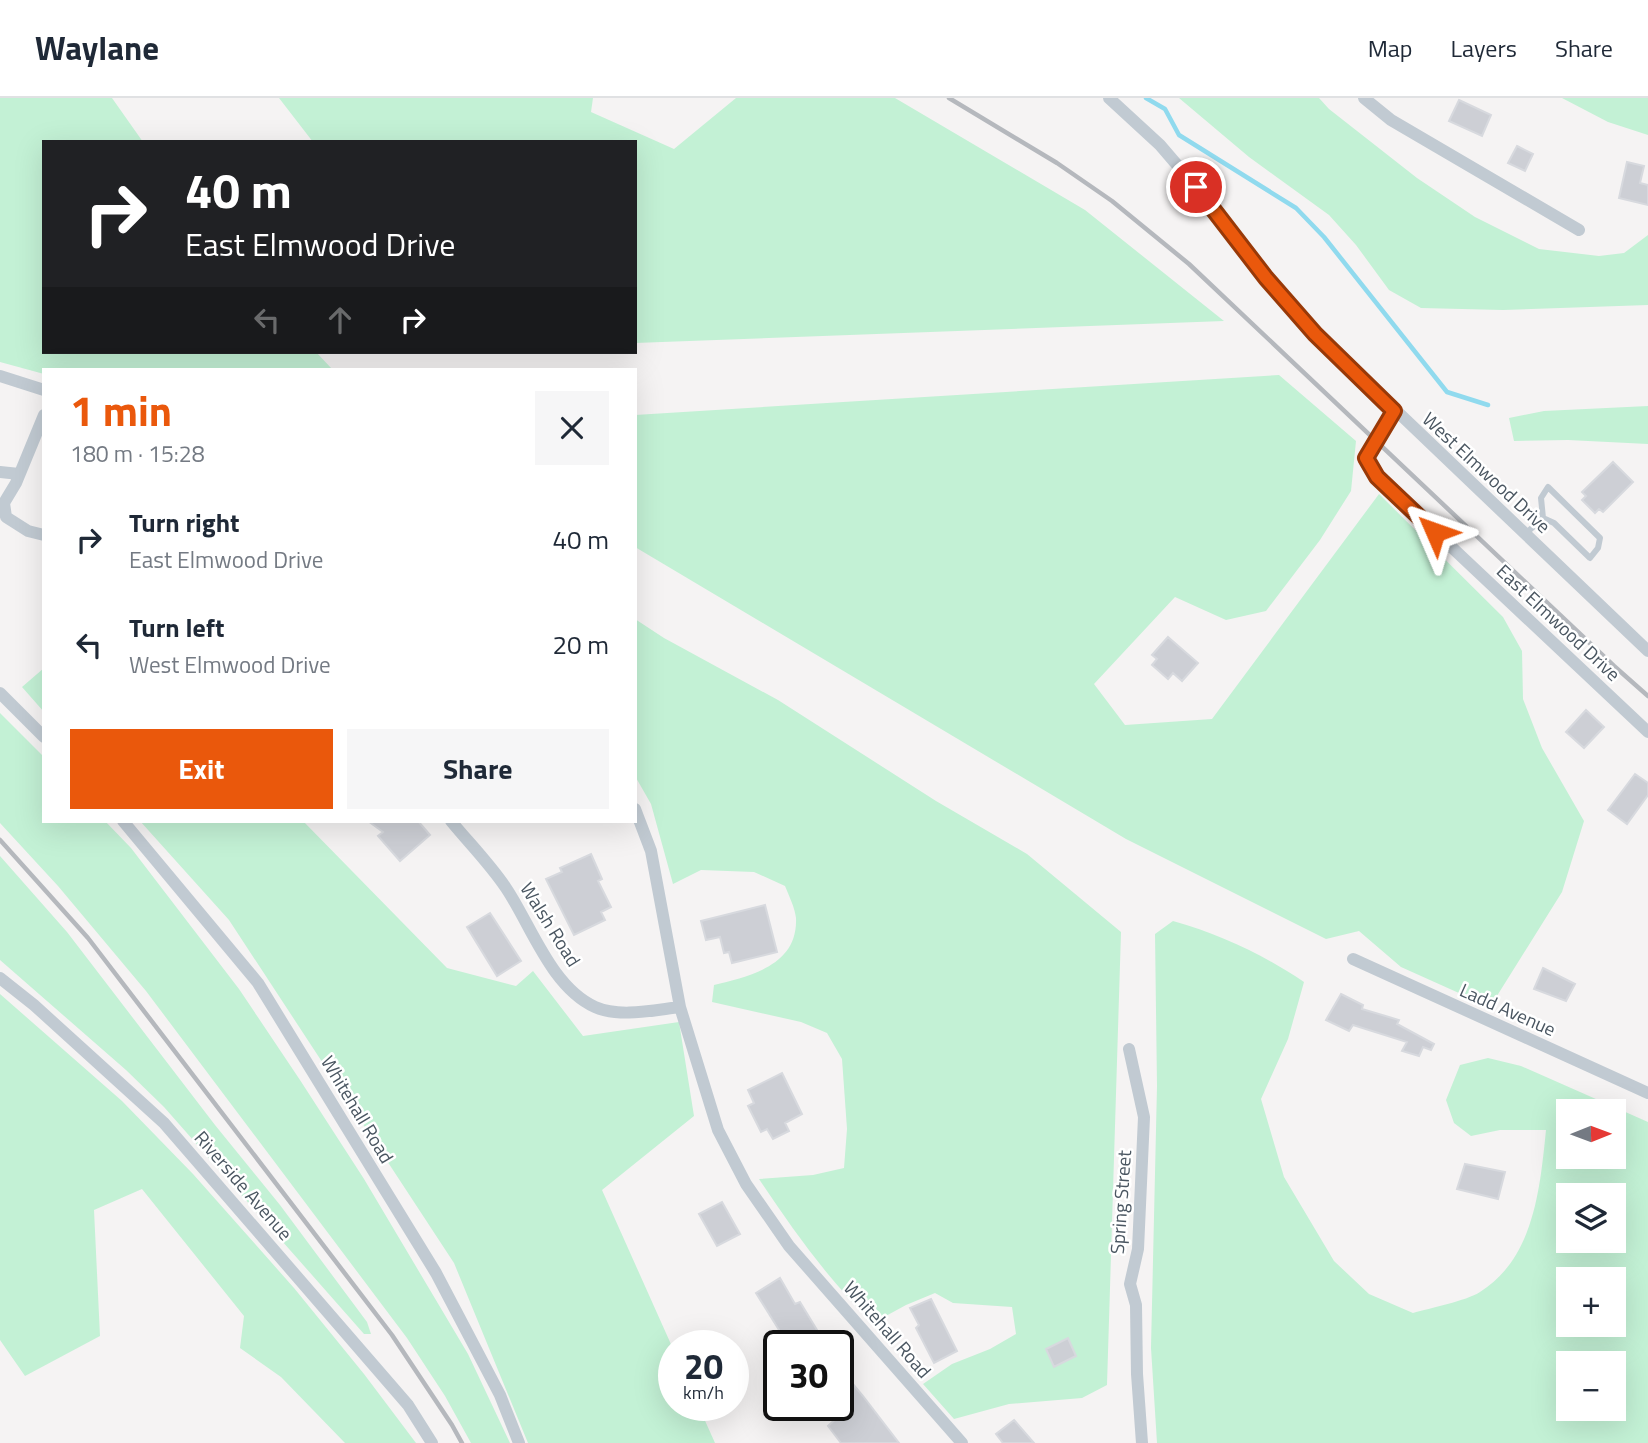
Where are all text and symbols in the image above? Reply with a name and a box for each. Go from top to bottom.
text: Waylane [35,23,159,73]
text: Map [1368,30,1413,66]
text: Layers [1451,30,1517,66]
text: Share [1555,30,1613,66]
text: 40 m [185,152,292,227]
pin [1166,157,1226,217]
icon: right [70,168,161,259]
icon: arrive [1177,168,1215,206]
text: East Elmwood Drive [185,220,456,268]
icon: left [248,301,286,339]
icon: ahead [321,301,359,339]
icon: right [394,301,432,339]
text: 1 min [70,378,172,442]
button: close [535,391,609,465]
street label: West Elmwood Drive [1416,405,1558,539]
text: 180 m · 15:28 [70,436,205,471]
position arrow [1398,495,1472,569]
text: Turn right [129,503,240,542]
text: 40 m [552,520,609,559]
icon: right [70,521,108,559]
text: East Elmwood Drive [129,542,323,577]
street label: East Elmwood Drive [1490,557,1628,687]
text: Turn left [129,608,224,647]
text: 20 m [552,625,609,664]
icon: left [70,626,108,664]
text: West Elmwood Drive [129,647,331,682]
button: Exit [70,729,333,809]
button: Share [347,729,609,809]
street label: Walsh Road [514,876,588,972]
street label: Ladd Avenue [1455,975,1561,1043]
street label: Whitehall Road [314,1050,402,1168]
north arrow [1556,1099,1626,1169]
map controls [1556,1099,1626,1421]
street label: Riverside Avenue [188,1124,300,1246]
street label: Spring Street [1102,1149,1138,1255]
button: layers [1556,1183,1626,1253]
button: + [1556,1267,1626,1337]
street label: Whitehall Road [837,1274,939,1384]
speed limit sign: 30 [763,1330,854,1421]
text: 20 [684,1339,723,1393]
button: − [1556,1351,1626,1421]
text: km/h [683,1379,724,1406]

